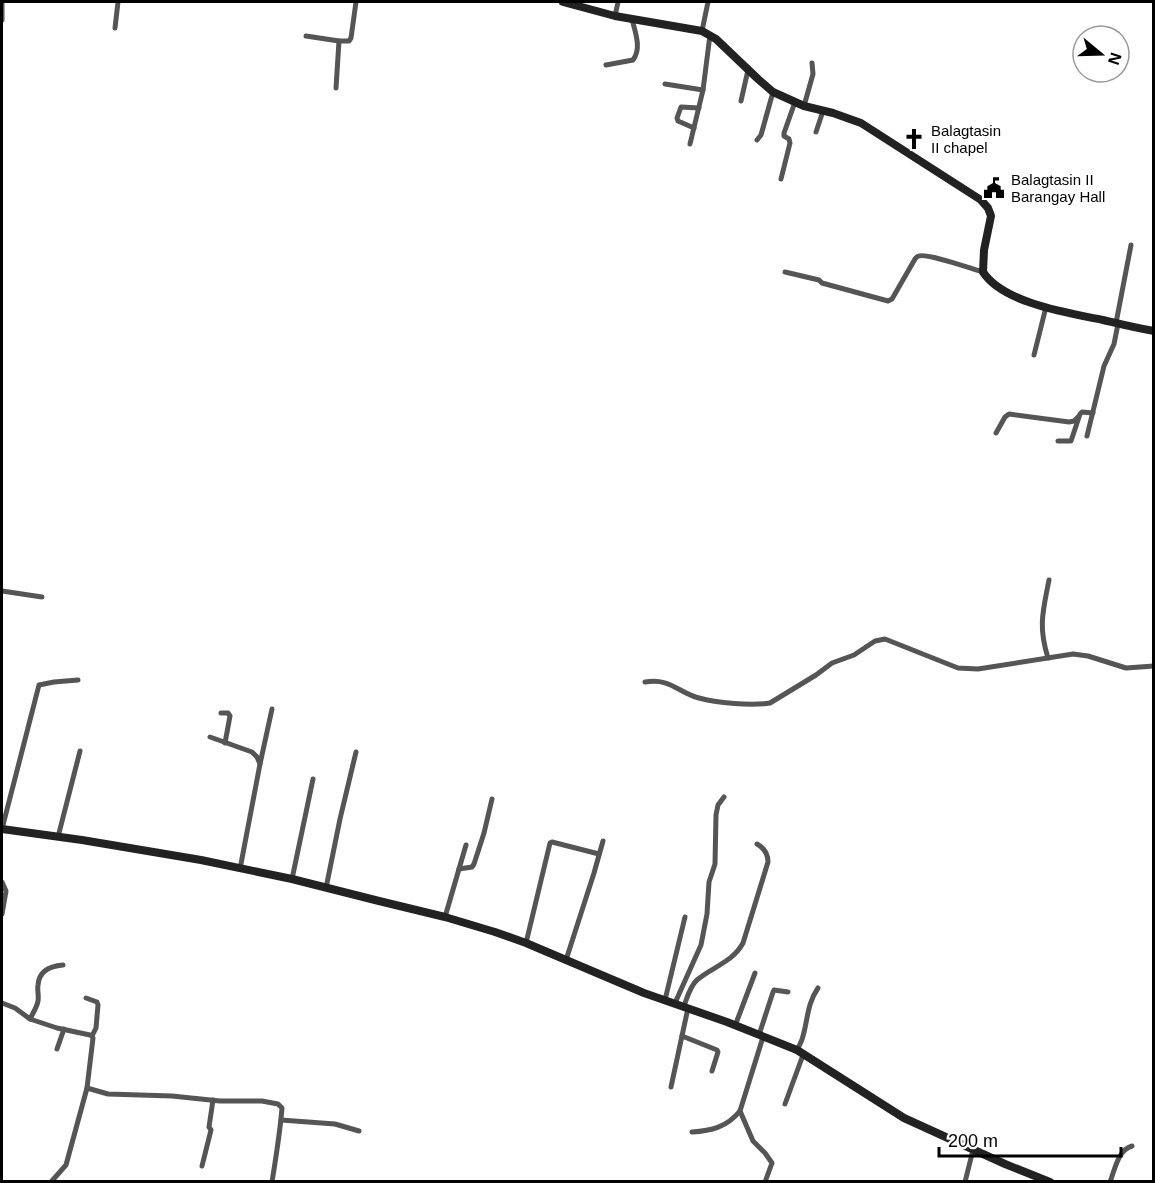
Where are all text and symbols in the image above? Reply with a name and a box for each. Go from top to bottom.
north arrow [1071,24,1131,84]
text: N [1105,50,1125,67]
place label: Balagtasin II chapel [931,122,1001,156]
church icon: Balagtasin II chapel [902,127,926,151]
place label: Balagtasin II Barangay Hall [1011,171,1105,205]
public building icon: Balagtasin II Barangay Hall [982,176,1006,200]
scale bar [939,1120,1120,1158]
text: 200 m [948,1131,998,1151]

